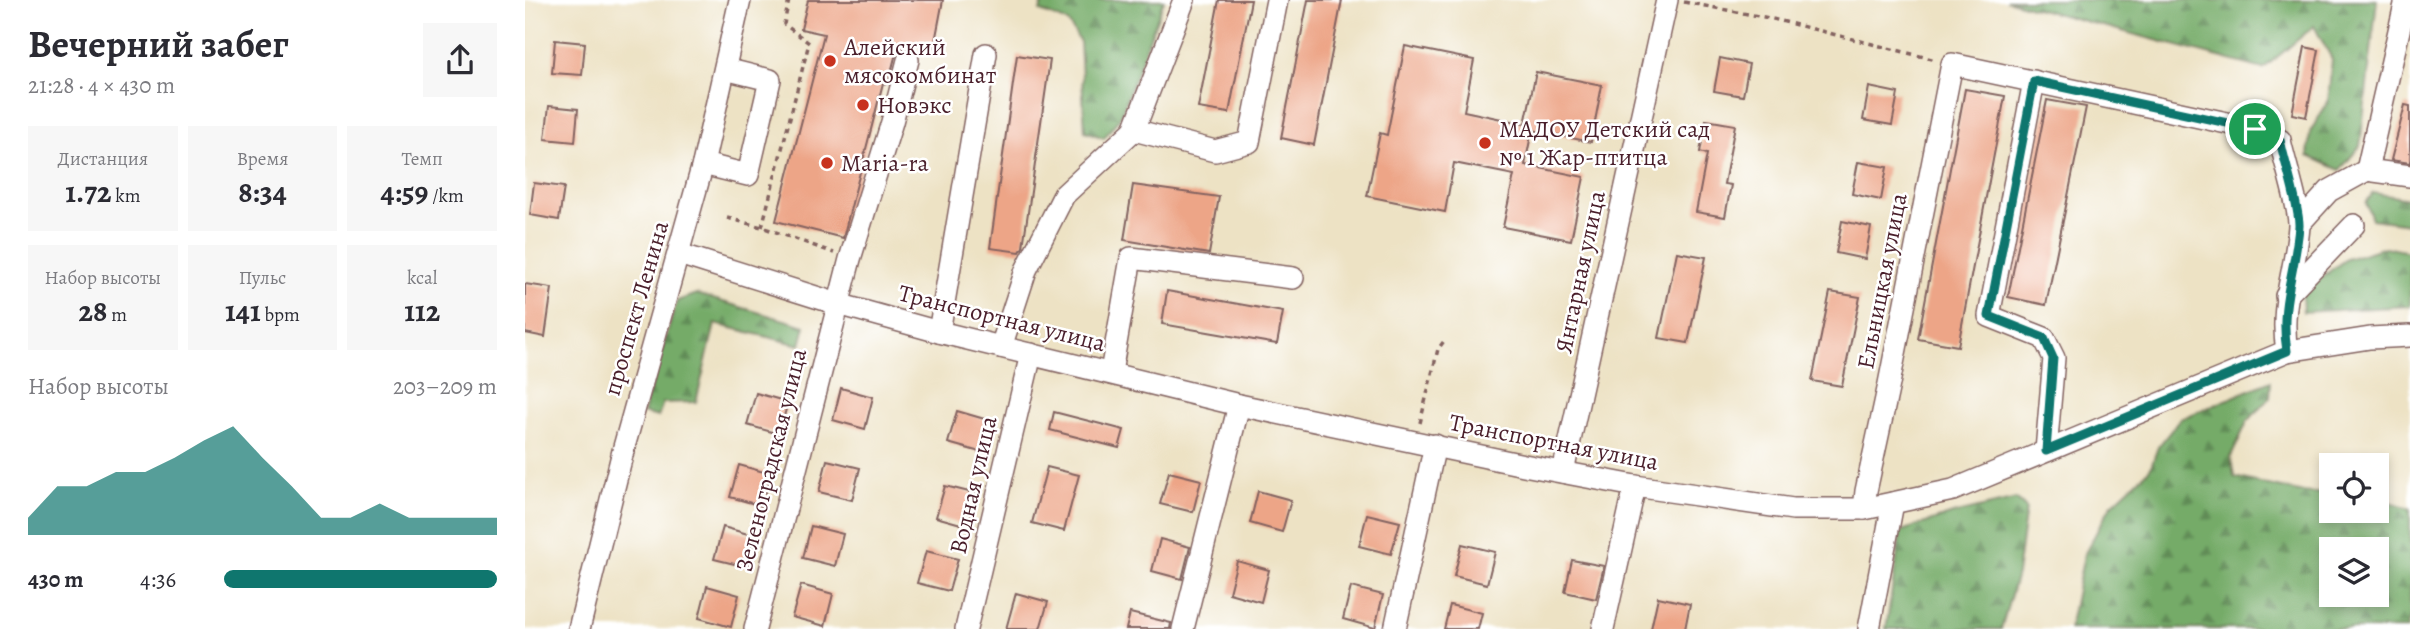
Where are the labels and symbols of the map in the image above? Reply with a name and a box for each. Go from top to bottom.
place label: Алейский мясокомбинат [843,31,997,91]
marker: Алейский мясокомбинат [822,53,838,69]
place label: Новэкс [877,89,952,121]
marker: Новэкс [855,97,871,113]
pin [2225,99,2285,159]
place label: МАДОУ Детский сад № 1 Жар-птитца [1499,113,1710,173]
marker: МАДОУ Детский сад № 1 Жар-птитца [1477,135,1493,151]
place label: Maria-ra [841,147,929,179]
marker: Maria-ra [819,155,835,171]
street label: Янтарная улица [1547,188,1613,356]
street label: Ельницкая улица [1849,190,1915,372]
street label: проспект Ленина [596,217,676,399]
street label: Транспортная улица [895,277,1109,359]
street label: Зеленоградская улица [728,345,814,575]
street label: Транспортная улица [1447,406,1661,478]
street label: Водная улица [942,413,1004,557]

